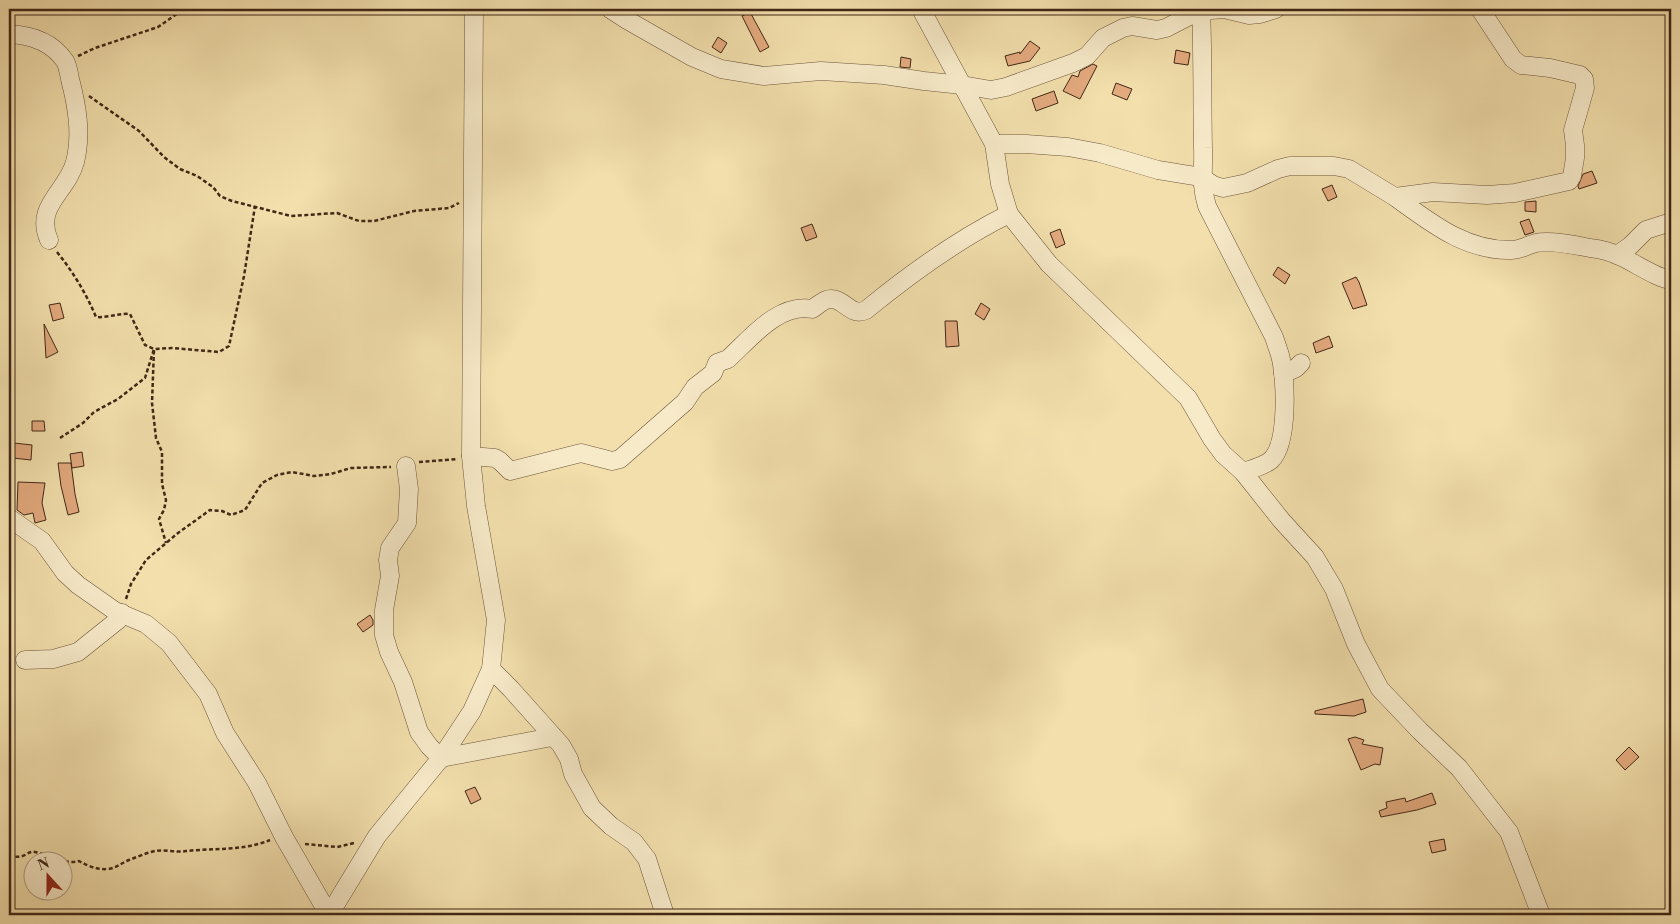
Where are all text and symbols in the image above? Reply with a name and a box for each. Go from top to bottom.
north arrow [22,852,72,902]
text: N [35,854,52,875]

